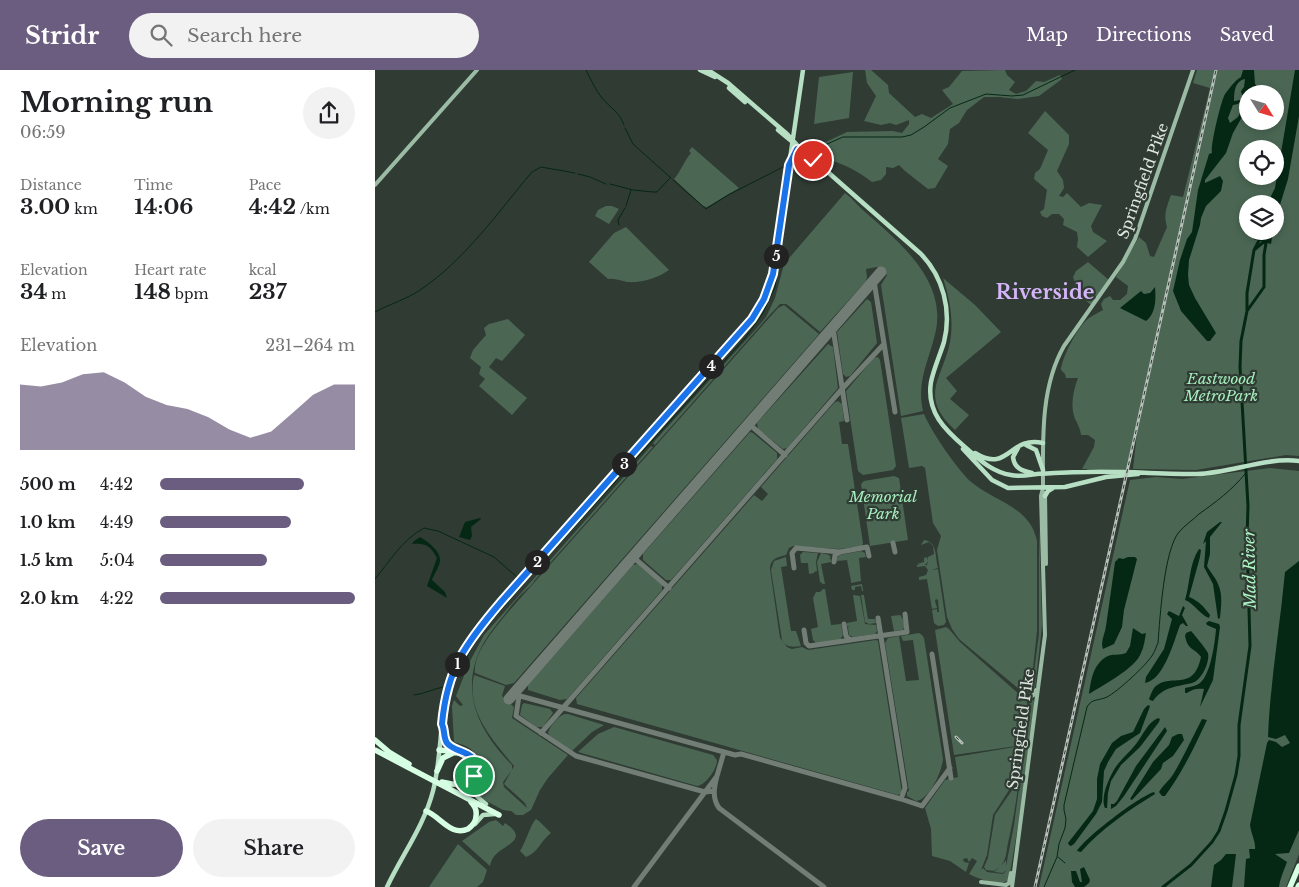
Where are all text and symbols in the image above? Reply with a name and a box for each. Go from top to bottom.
search box [129,13,479,58]
text: Stridr [25,21,99,50]
icon: search [147,21,175,49]
text: Search here [187,24,302,47]
text: Map [1026,24,1068,46]
text: Directions [1096,24,1192,46]
text: Saved [1220,24,1274,46]
text: Morning run [20,85,213,120]
north arrow [1239,85,1284,130]
map controls [1239,85,1284,240]
button: share [303,87,355,139]
street label: Springfield Pike [1113,120,1172,241]
text: 06:59 [20,122,66,142]
pin [792,139,834,181]
button: locate [1239,140,1284,185]
icon: check [799,146,827,174]
text: Distance [20,176,82,194]
text: Time [134,176,173,194]
text: Pace [249,176,281,194]
text: 3.00 [20,194,70,220]
text: 14:06 [134,194,193,220]
text: 4:42 [249,194,296,220]
button: layers [1239,195,1284,240]
text: km [70,200,98,218]
text: /km [296,200,330,218]
pin: 5 [763,244,789,268]
text: 5 [772,247,781,265]
text: Elevation [20,261,88,279]
text: Heart rate [134,261,206,279]
text: kcal [249,261,277,279]
text: 34 [20,279,47,305]
text: 148 [134,279,171,305]
text: 237 [249,279,287,305]
district label: Riverside [995,280,1095,304]
text: m [47,285,66,303]
text: bpm [171,285,208,303]
text: Elevation [20,335,97,355]
text: 231–264 m [265,335,355,355]
pin: 4 [699,354,723,378]
text: 4 [707,357,716,375]
park label: Eastwood MetroPark [1183,369,1258,405]
pin: 3 [611,452,637,476]
text: 3 [620,455,629,473]
text: 500 m [20,474,76,494]
text: 4:42 [100,474,133,494]
park label: Memorial Park [848,487,917,523]
text: 1.0 km [20,512,75,532]
text: 4:49 [100,512,134,532]
water label: Mad River [1238,528,1260,610]
text: 1.5 km [20,550,73,570]
text: 5:04 [100,550,134,570]
pin: 2 [525,550,549,574]
text: 2 [533,553,542,571]
text: 2.0 km [20,588,79,608]
text: 4:22 [100,588,134,608]
pin: 1 [445,652,469,676]
text: 1 [454,655,461,673]
street label: Springfield Pike [1003,667,1038,791]
pin [453,755,495,797]
icon: arrive [460,762,488,790]
button: Save [20,819,183,877]
button: Share [193,819,355,877]

